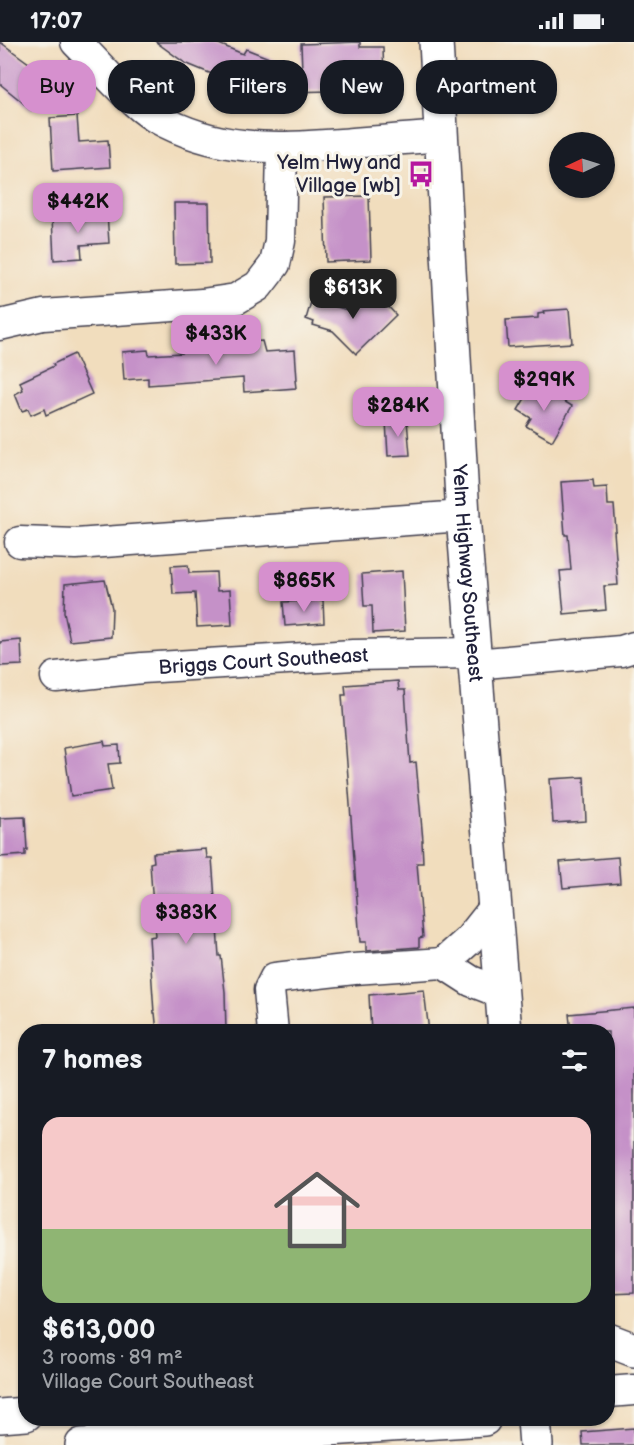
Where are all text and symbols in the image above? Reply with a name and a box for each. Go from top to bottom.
text: 17:07 [30,8,83,35]
chip: Buy [18,60,96,114]
chip: Rent [108,60,195,114]
chip: Filters [207,60,308,114]
chip: New [320,60,404,114]
chip: Apartment [416,60,557,114]
north arrow [549,132,615,198]
map controls [549,132,615,198]
place label: Yelm Hwy and Village [wb] [276,151,401,198]
bus stop icon: Yelm Hwy and Village [wb] [406,159,436,189]
pin: $442K [36,183,120,234]
text: $442K [47,190,109,214]
pin: $613K [311,269,395,320]
text: $613K [324,276,383,300]
pin: $433K [174,315,258,366]
text: $433K [185,322,247,346]
pin: $299K [502,361,586,412]
text: $299K [513,368,575,392]
pin: $284K [356,387,440,438]
text: $284K [367,394,429,418]
street label: Yelm Highway Southeast [447,463,487,683]
pin: $865K [262,562,346,613]
text: $865K [273,569,335,593]
street label: Briggs Court Southeast [158,644,368,680]
pin: $383K [144,894,228,945]
text: $383K [155,901,217,925]
icon: filters [558,1044,591,1077]
text: 7 homes [42,1045,142,1076]
icon: home [263,1156,371,1264]
text: $613,000 [42,1315,155,1346]
text: 3 rooms · 89 m² [42,1346,183,1370]
text: Village Court Southeast [42,1370,254,1394]

